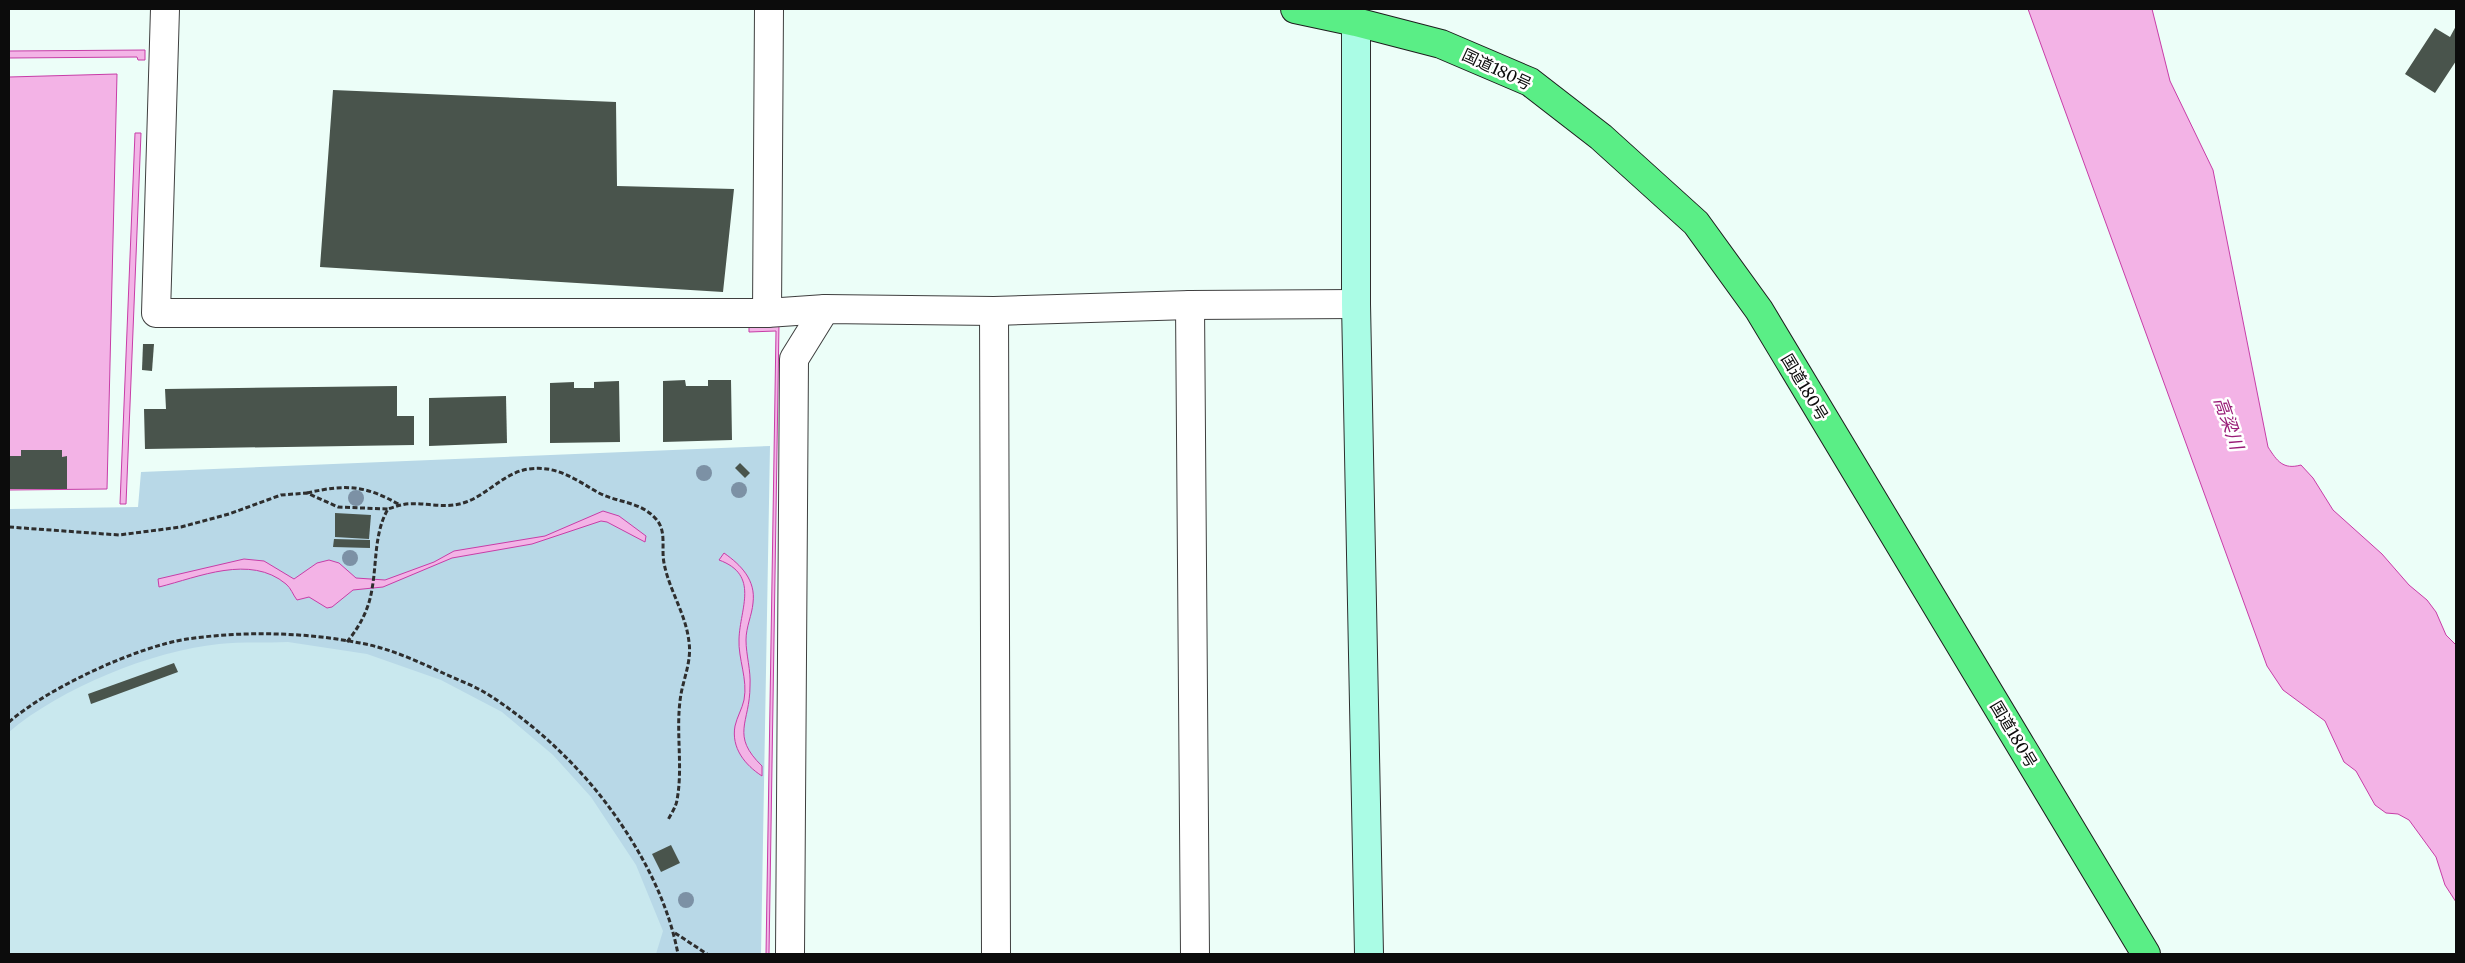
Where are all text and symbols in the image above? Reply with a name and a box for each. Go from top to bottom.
street label: 国道180号 [1459,44,1535,94]
street label: 国道180号 [1777,350,1833,424]
water label: 高梁川 [2209,394,2249,454]
street label: 国道180号 [1986,697,2042,771]

